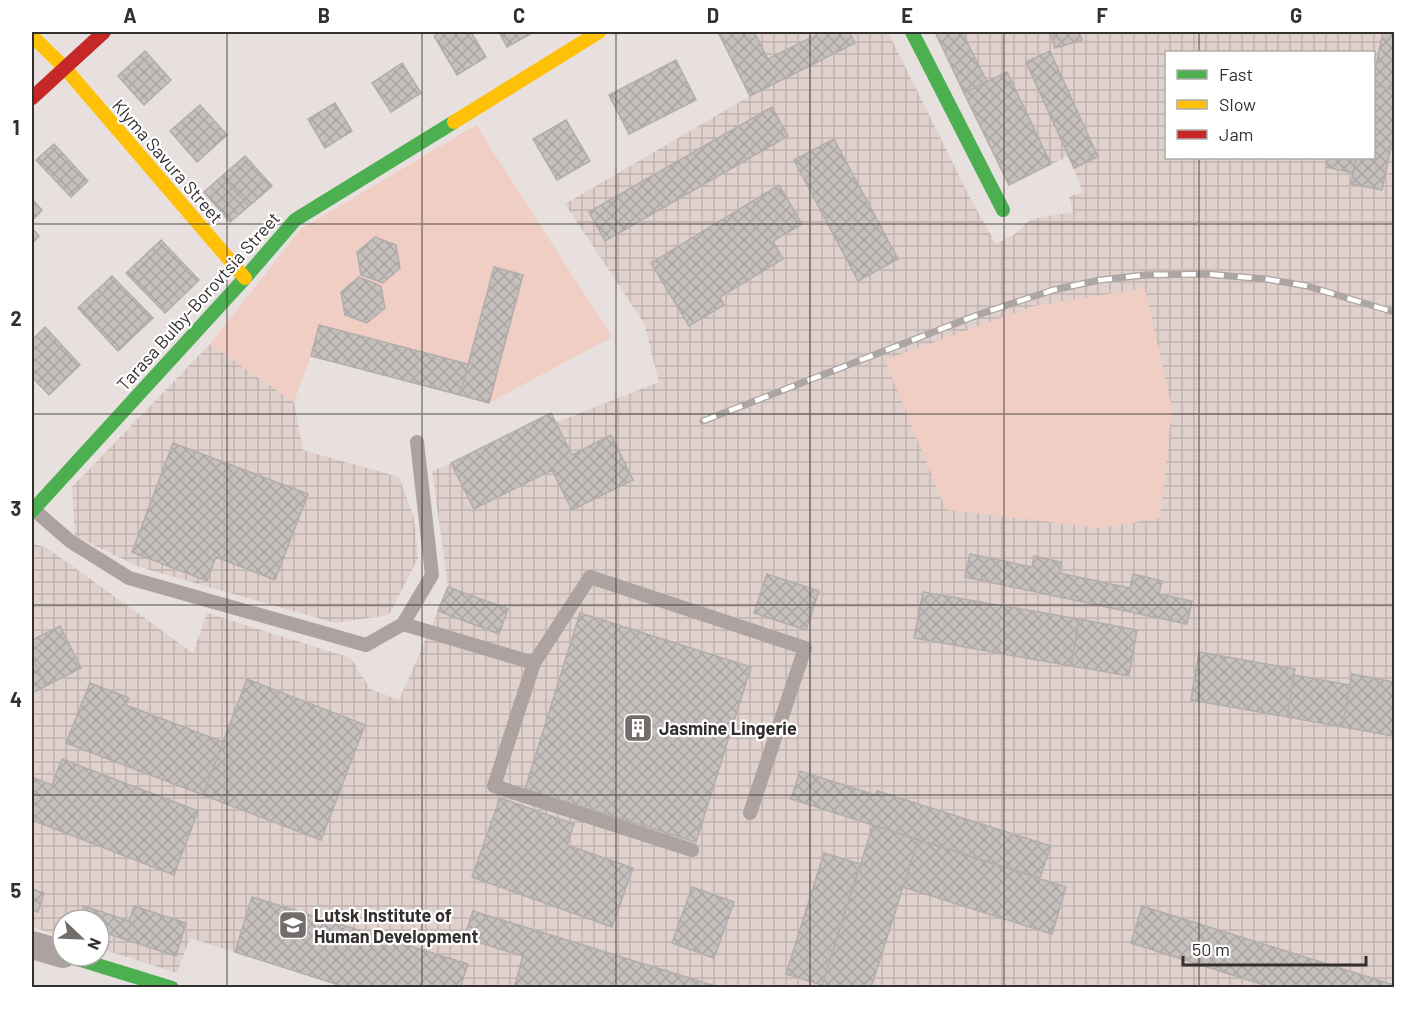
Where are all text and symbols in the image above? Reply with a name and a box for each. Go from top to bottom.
text: A [123,3,137,27]
text: B [318,3,330,27]
text: C [513,3,525,27]
text: D [707,3,719,27]
text: E [901,3,913,27]
text: F [1096,3,1108,27]
text: G [1290,3,1302,27]
legend [1165,51,1375,159]
text: Fast [1219,63,1253,85]
text: Slow [1219,93,1256,115]
street label: Klyma Savura Street [108,94,228,228]
text: 1 [12,115,20,139]
text: Jam [1219,123,1253,145]
street label: Tarasa Bulby-Borovtsia Street [112,207,284,395]
text: 2 [10,306,22,330]
text: 3 [11,496,21,520]
text: 4 [10,687,22,711]
building icon: Jasmine Lingerie [622,712,654,744]
place label: Jasmine Lingerie [659,717,797,739]
text: 5 [11,878,22,902]
place label: Lutsk Institute of Human Development [314,904,478,947]
north arrow [51,908,111,968]
school or university icon: Lutsk Institute of Human Development [277,909,309,941]
scale bar [1183,929,1366,967]
text: N [84,935,106,953]
text: 50 m [1192,938,1230,960]

